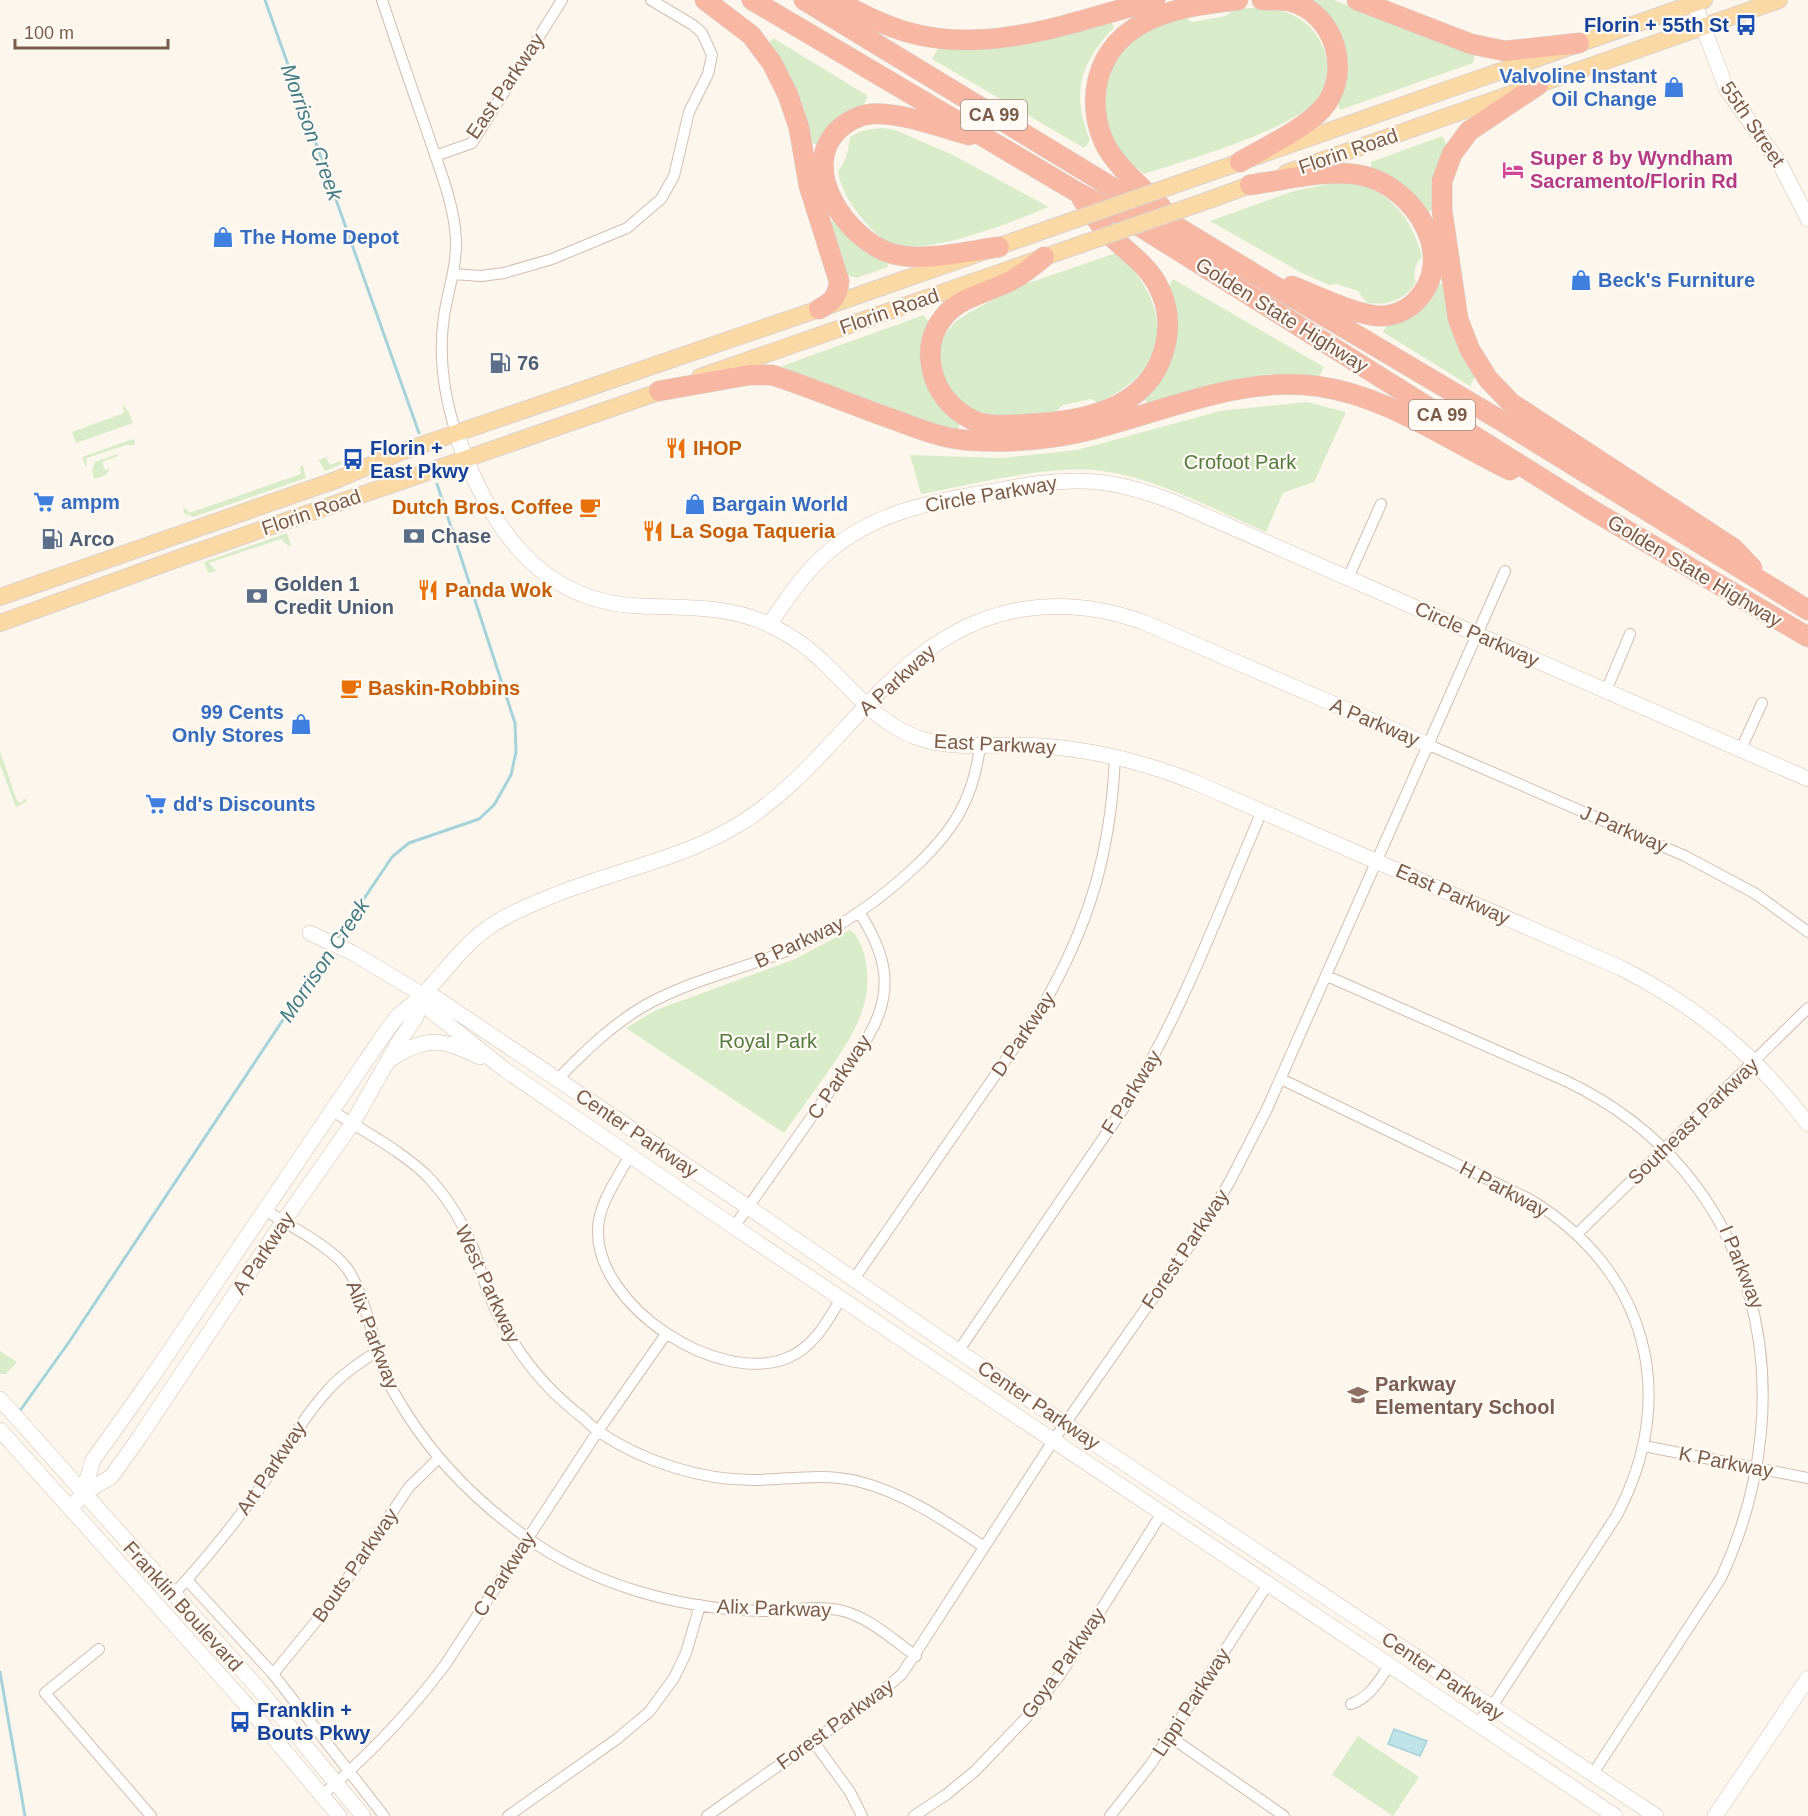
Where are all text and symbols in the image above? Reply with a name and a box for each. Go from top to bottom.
scale bar [15,12,168,50]
bus stop icon: Florin + 55th St [1734,13,1758,37]
place label: Florin + 55th St [1584,14,1729,36]
text: 100 m [24,23,74,43]
street label: East Parkway [462,29,548,143]
water label: Morrison Creek [277,61,348,205]
place label: Valvoline Instant Oil Change [1499,65,1657,110]
shop icon: Valvoline Instant Oil Change [1662,75,1686,99]
street label: 55th Street [1717,77,1790,171]
road number: CA 99 [961,100,1027,130]
street label: Florin Road [1296,124,1400,178]
place label: Super 8 by Wyndham Sacramento/Florin Rd [1530,147,1738,192]
hotel icon: Super 8 by Wyndham Sacramento/Florin Rd [1501,158,1525,182]
shop icon: The Home Depot [211,225,235,249]
place label: The Home Depot [240,226,399,248]
street label: Golden State Highway [1192,253,1372,377]
shop icon: Beck's Furniture [1569,268,1593,292]
place label: Beck's Furniture [1598,269,1755,291]
street label: Florin Road [837,284,941,338]
fuel station icon: 76 [488,351,512,375]
place label: 76 [517,352,539,374]
road number: CA 99 [1409,400,1475,430]
restaurant icon: IHOP [664,436,688,460]
place label: Florin + East Pkwy [370,437,470,482]
place label: IHOP [693,437,742,459]
bus stop icon: Florin + East Pkwy [341,447,365,471]
park label: Crofoot Park [1184,451,1297,473]
street label: Circle Parkway [923,472,1059,516]
street label: Florin Road [259,485,363,539]
supermarket icon: ampm [32,490,56,514]
place label: ampm [61,491,120,513]
shop icon: Bargain World [683,492,707,516]
place label: Bargain World [712,493,848,515]
cafe icon: Dutch Bros. Coffee [578,495,602,519]
place label: Dutch Bros. Coffee [392,496,573,518]
street label: Golden State Highway [1604,510,1786,632]
restaurant icon: La Soga Taqueria [641,519,665,543]
place label: La Soga Taqueria [670,520,836,542]
bank icon: Chase [402,524,426,548]
place label: Chase [431,525,491,547]
fuel station icon: Arco [40,527,64,551]
place label: Arco [69,528,115,550]
place label: Golden 1 Credit Union [274,573,394,618]
restaurant icon: Panda Wok [416,578,440,602]
place label: Panda Wok [445,579,553,601]
bank icon: Golden 1 Credit Union [245,584,269,608]
street label: Circle Parkway [1412,597,1542,671]
street label: A Parkway [855,640,939,720]
cafe icon: Baskin-Robbins [339,676,363,700]
place label: Baskin-Robbins [368,677,520,699]
street label: A Parkway [1327,693,1423,751]
place label: 99 Cents Only Stores [172,701,284,746]
shop icon: 99 Cents Only Stores [289,712,313,736]
street label: East Parkway [933,730,1057,758]
supermarket icon: dd's Discounts [144,792,168,816]
place label: dd's Discounts [173,793,316,815]
street label: J Parkway [1577,801,1671,857]
street label: East Parkway [1393,859,1513,929]
water label: Morrison Creek [274,893,375,1026]
street label: B Parkway [751,912,847,972]
street label: D Parkway [987,988,1059,1080]
park label: Royal Park [719,1030,818,1052]
street label: C Parkway [803,1031,875,1123]
street label: F Parkway [1097,1046,1165,1138]
street label: Southeast Parkway [1623,1053,1763,1189]
street label: Center Parkway [572,1084,702,1182]
street label: H Parkway [1456,1157,1552,1221]
street label: Forest Parkway [1137,1185,1233,1313]
street label: A Parkway [227,1208,299,1298]
street label: West Parkway [451,1222,525,1346]
street label: I Parkway [1715,1222,1769,1312]
street label: Alix Parkway [342,1278,404,1392]
street label: Center Parkway [974,1356,1104,1454]
place label: Parkway Elementary School [1375,1373,1555,1418]
school or university icon: Parkway Elementary School [1346,1383,1370,1407]
street label: Art Parkway [232,1417,310,1519]
street label: K Parkway [1677,1442,1775,1482]
street label: Bouts Parkway [308,1504,402,1626]
street label: C Parkway [468,1527,540,1621]
street label: Franklin Boulevard [119,1537,247,1675]
street label: Alix Parkway [716,1595,832,1621]
street label: Goya Parkway [1017,1603,1109,1723]
street label: Center Parkway [1378,1627,1508,1725]
street label: Lippi Parkway [1148,1644,1234,1760]
street label: Forest Parkway [772,1674,898,1774]
place label: Franklin + Bouts Pkwy [257,1699,371,1744]
bus stop icon: Franklin + Bouts Pkwy [228,1710,252,1734]

